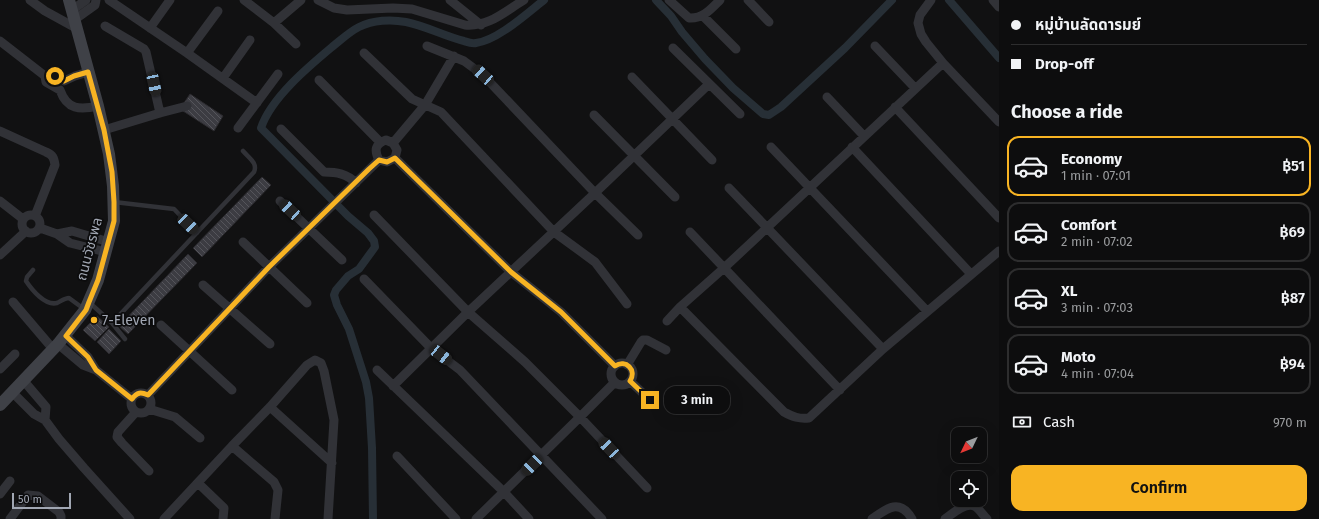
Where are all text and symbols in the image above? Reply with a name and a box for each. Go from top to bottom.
text: หมู่บ้านลัดดารมย์ [1035,16,1141,34]
text: Drop-off [1035,55,1094,73]
car [470,63,496,87]
route start [46,67,64,85]
car [146,71,162,97]
text: Choose a ride [1011,101,1123,123]
icon: car [1013,148,1049,184]
text: Economy [1061,150,1122,168]
text: ฿51 [1282,157,1305,175]
text: 1 min · 07:01 [1061,168,1131,183]
car [277,197,303,223]
car [175,211,201,237]
icon: car [1013,214,1049,250]
street label: ถนนวัชรพล [73,216,106,283]
text: Comfort [1061,216,1117,234]
text: ฿69 [1280,223,1305,241]
text: 2 min · 07:02 [1061,234,1133,249]
icon: car [1013,280,1049,316]
text: XL [1061,282,1077,300]
text: ฿87 [1281,289,1305,307]
text: 3 min · 07:03 [1061,300,1133,315]
place label: 7-Eleven [102,312,156,329]
marker: 7-Eleven [89,315,99,325]
car [428,343,454,367]
icon: car [1013,346,1049,382]
text: Moto [1061,348,1096,366]
text: ฿94 [1280,355,1305,373]
text: 4 min · 07:04 [1061,366,1134,381]
callout: 3 min [664,386,730,414]
route end [641,391,659,409]
text: 3 min [681,392,713,407]
icon: cash [1011,411,1033,433]
text: Cash [1043,413,1075,431]
text: 970 m [1273,415,1307,430]
north arrow [951,427,987,463]
map controls [951,427,987,507]
car [596,435,622,461]
car [519,452,545,478]
button: Confirm [1011,465,1307,511]
button: locate [951,471,987,507]
scale bar [12,491,71,510]
text: 50 m [18,493,42,506]

